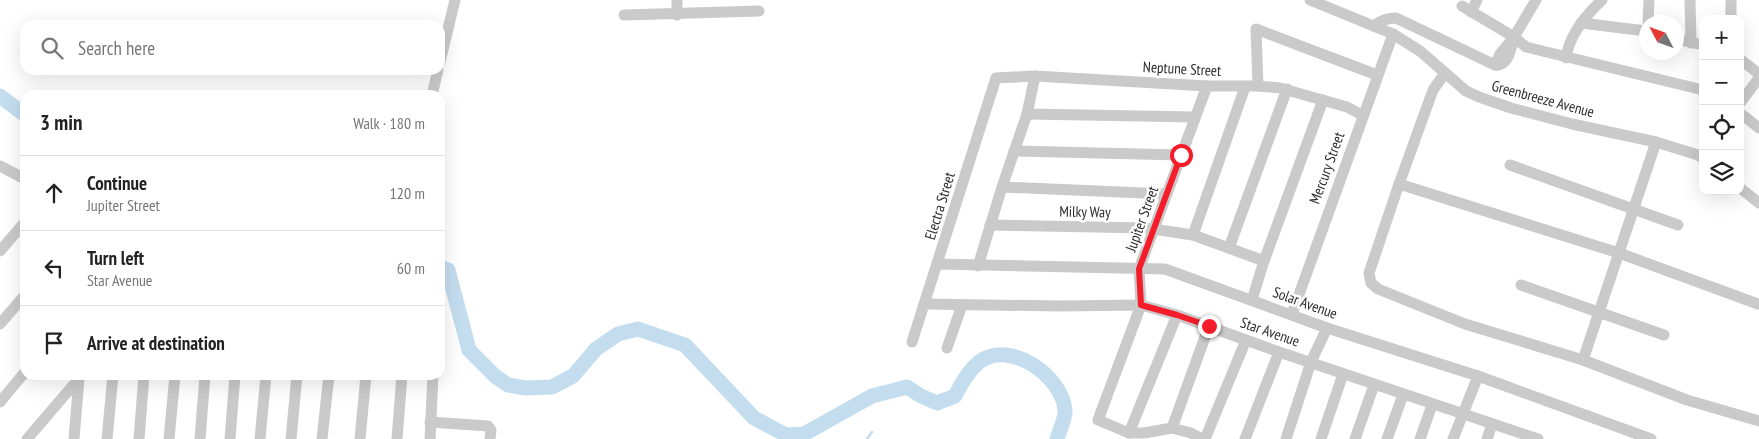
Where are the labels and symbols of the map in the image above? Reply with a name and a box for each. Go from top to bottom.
north arrow [1639,15,1684,60]
street label: Neptune Street [1142,57,1222,80]
street label: Greenbreeze Avenue [1490,76,1596,121]
street label: Mercury Street [1305,129,1348,206]
route start [1170,144,1193,167]
street label: Electra Street [920,170,959,242]
street label: Jupiter Street [1121,183,1162,255]
street label: Milky Way [1059,202,1111,221]
street label: Solar Avenue [1270,282,1340,323]
street label: Star Avenue [1238,313,1302,351]
route end [1198,315,1221,338]

